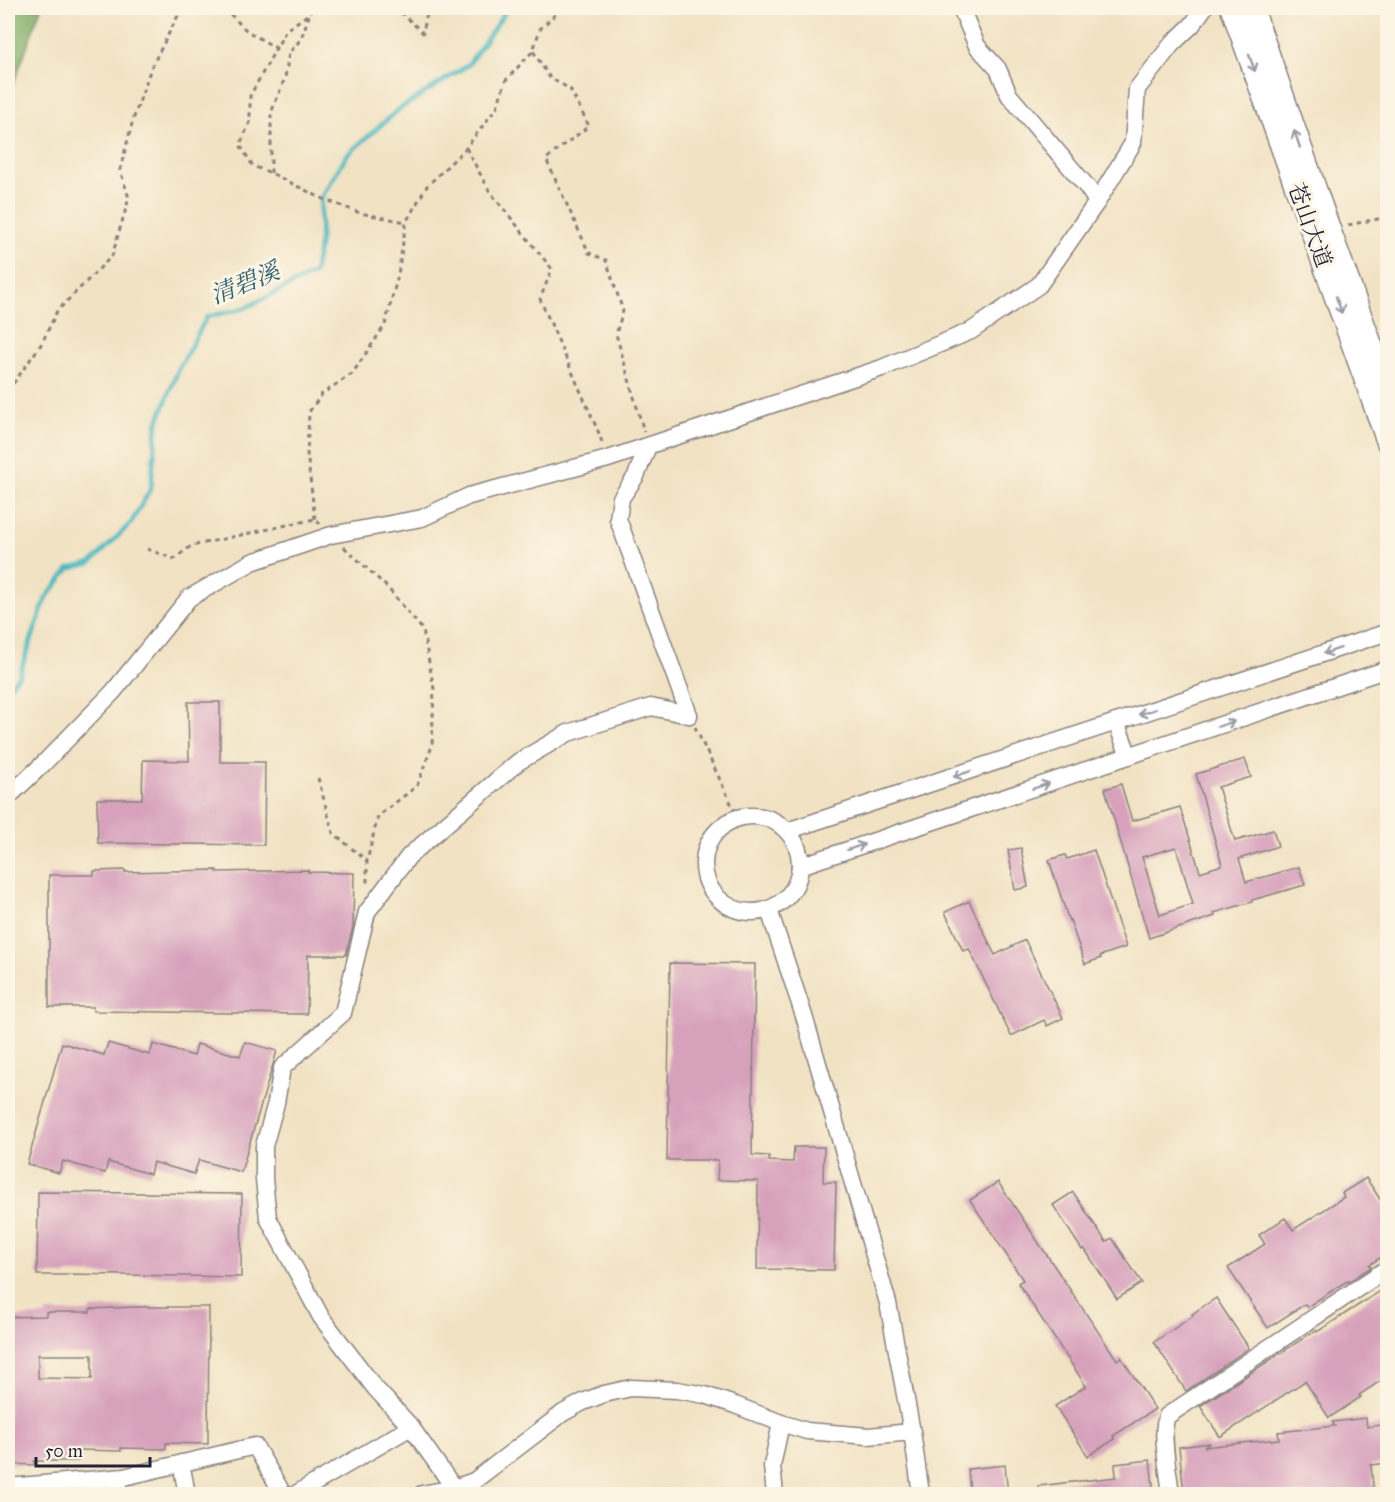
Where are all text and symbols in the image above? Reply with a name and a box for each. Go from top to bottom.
one-way arrow [1247,53,1258,71]
one-way arrow [1290,130,1301,149]
street label: 苍山大道 [1282,179,1338,271]
water label: 清碧溪 [206,254,287,310]
one-way arrow [1334,295,1345,314]
one-way arrow [1323,646,1342,657]
one-way arrow [1138,707,1157,718]
one-way arrow [1216,717,1235,728]
one-way arrow [953,769,972,780]
one-way arrow [1031,780,1050,791]
one-way arrow [846,841,865,852]
scale bar [36,1430,150,1468]
text: 50 m [45,1440,83,1462]

